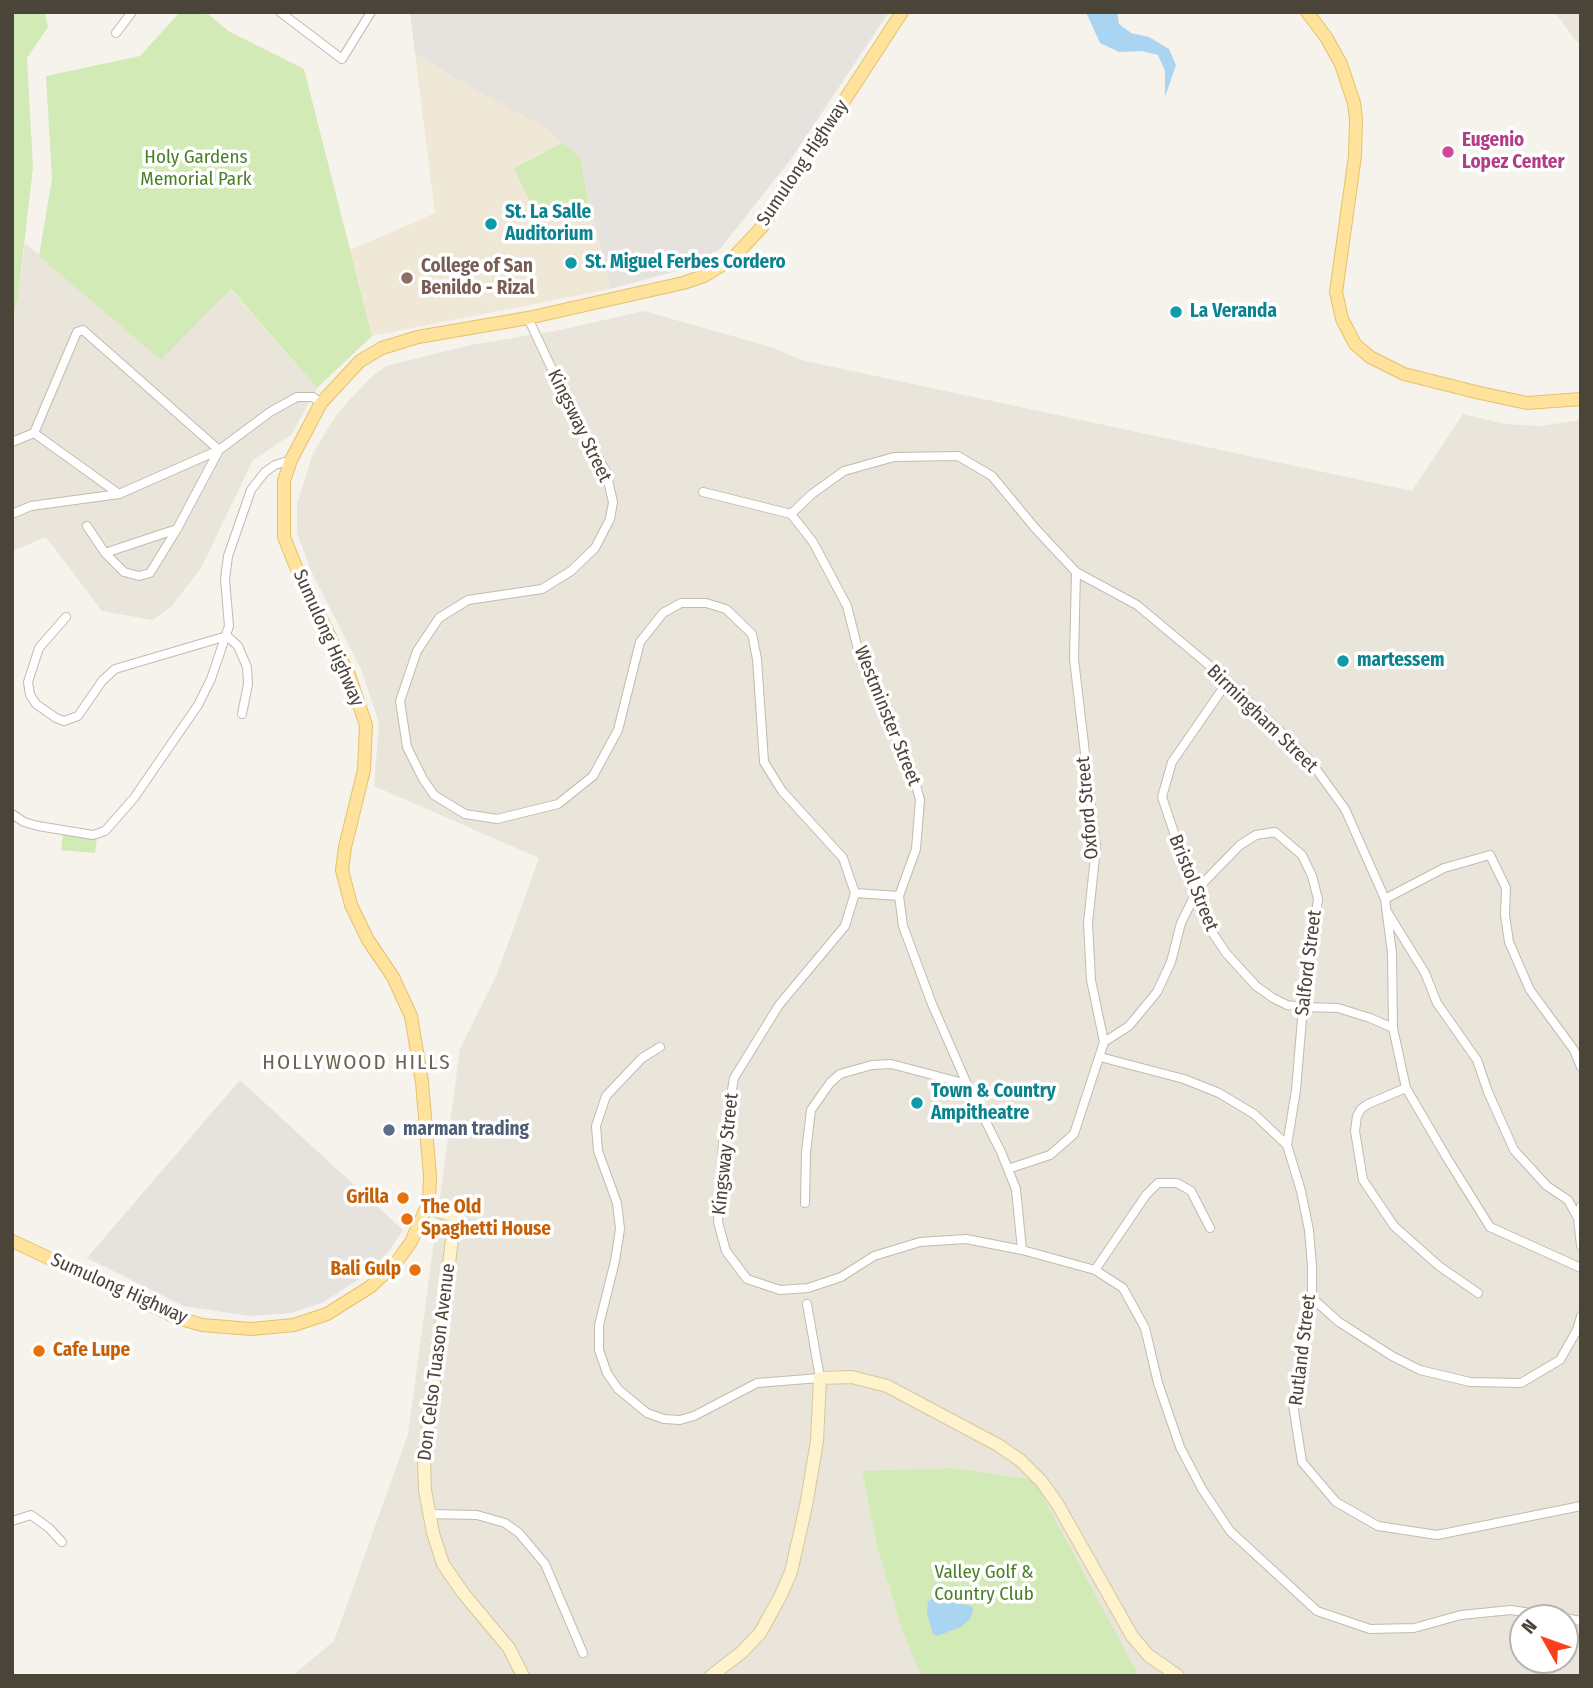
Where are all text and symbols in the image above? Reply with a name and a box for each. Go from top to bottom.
street label: Sumulong Highway [752,96,854,230]
place label: Eugenio Lopez Center [1462,130,1564,174]
marker: Eugenio Lopez Center [1440,144,1456,160]
park label: Holy Gardens Memorial Park [140,147,252,191]
place label: St. La Salle Auditorium [505,202,593,246]
marker: St. La Salle Auditorium [483,216,499,232]
place label: St. Miguel Ferbes Cordero [585,252,786,274]
marker: St. Miguel Ferbes Cordero [563,255,579,271]
place label: College of San Benildo - Rizal [421,256,535,300]
marker: College of San Benildo - Rizal [399,270,415,286]
place label: La Veranda [1190,301,1277,323]
marker: La Veranda [1168,304,1184,320]
street label: Kingsway Street [542,366,616,486]
street label: Sumulong Highway [288,566,368,710]
street label: Westminster Street [849,643,925,789]
place label: martessem [1357,650,1445,672]
marker: martessem [1335,653,1351,669]
street label: Birmingham Street [1202,660,1322,778]
street label: Oxford Street [1072,756,1104,860]
street label: Bristol Street [1163,831,1223,935]
street label: Salford Street [1291,909,1327,1017]
district label: HOLLYWOOD HILLS [264,1050,450,1076]
place label: Town & Country Ampitheatre [931,1081,1056,1125]
street label: Kingsway Street [708,1092,744,1216]
marker: Town & Country Ampitheatre [909,1095,925,1111]
place label: marman trading [403,1119,529,1141]
marker: marman trading [381,1122,397,1138]
place label: Grilla [346,1187,389,1209]
marker: Grilla [395,1190,411,1206]
place label: The Old Spaghetti House [421,1197,551,1241]
marker: The Old Spaghetti House [399,1211,415,1227]
street label: Sumulong Highway [47,1249,191,1329]
place label: Bali Gulp [330,1259,401,1281]
marker: Bali Gulp [407,1262,423,1278]
street label: Don Celso Tuason Avenue [414,1262,460,1462]
street label: Rutland Street [1285,1293,1321,1407]
place label: Cafe Lupe [53,1340,130,1362]
marker: Cafe Lupe [31,1343,47,1359]
park label: Valley Golf & Country Club [934,1562,1034,1606]
north arrow [1509,1604,1579,1674]
text: N [1517,1615,1542,1638]

